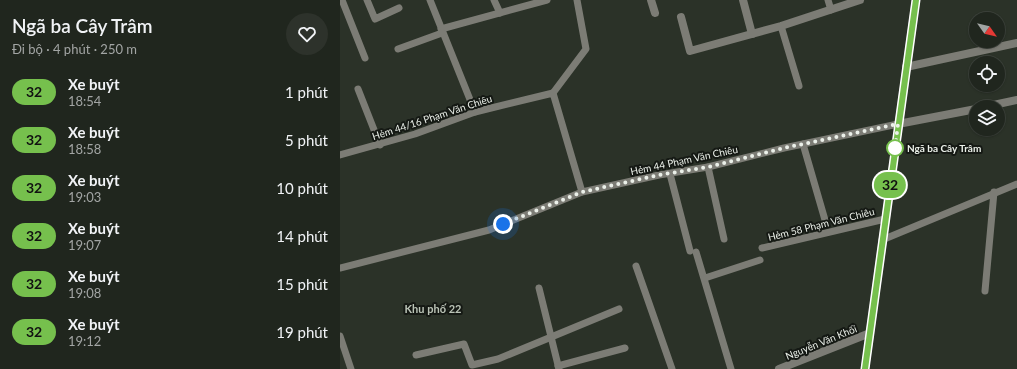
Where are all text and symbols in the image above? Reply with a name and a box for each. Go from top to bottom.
north arrow [969,12,1005,48]
map controls [969,12,1005,136]
button: heart [286,13,328,55]
text: Ngã ba Cây Trâm [12,14,153,37]
text: Đi bộ · 4 phút · 250 m [12,41,137,57]
button: locate [969,56,1005,92]
text: Xe buýt [68,75,120,93]
text: 32 [26,83,42,100]
text: 1 phút [285,83,328,101]
street label: Hẻm 44/16 Phạm Văn Chiêu [370,92,494,142]
text: 18:54 [68,93,101,109]
button: layers [969,100,1005,136]
text: Xe buýt [68,123,120,141]
text: 32 [26,131,42,148]
text: 5 phút [285,131,328,149]
marker: Ngã ba Cây Trâm [886,139,904,157]
text: 18:58 [68,141,101,157]
place label: Ngã ba Cây Trâm [907,142,981,154]
street label: Hẻm 44 Phạm Văn Chiêu [629,143,739,177]
text: Xe buýt [68,171,120,189]
line badge: 32 [872,172,908,198]
text: 32 [882,176,898,193]
text: 32 [26,179,42,196]
text: 10 phút [276,179,328,197]
text: 19:03 [68,189,101,205]
street label: Hẻm 58 Phạm Văn Chiêu [766,205,876,243]
your location [493,214,513,234]
text: Xe buýt [68,219,120,237]
text: 32 [26,227,42,244]
text: 14 phút [276,227,328,245]
text: 19:07 [68,237,101,253]
text: Xe buýt [68,267,120,285]
text: 32 [26,275,42,292]
text: 15 phút [276,275,328,293]
text: 19:08 [68,285,101,301]
district label: Khu phố 22 [405,302,461,315]
text: Xe buýt [68,315,120,333]
street label: Nguyễn Văn Khối [784,322,858,362]
text: 32 [26,323,42,340]
text: 19 phút [276,323,328,341]
text: 19:12 [68,333,101,349]

